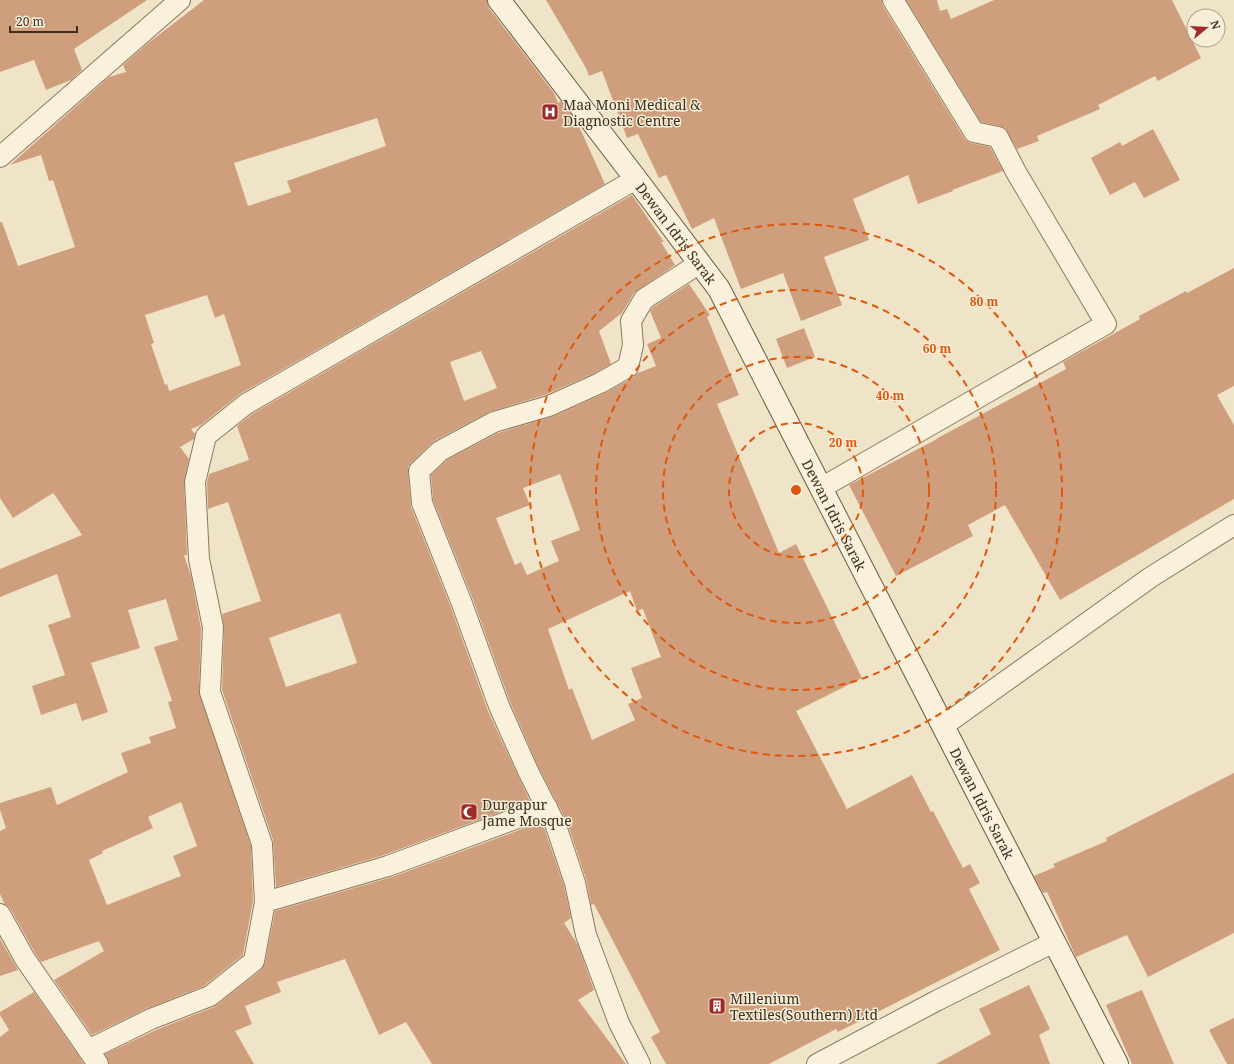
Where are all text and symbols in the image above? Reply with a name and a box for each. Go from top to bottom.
scale bar [10,8,77,34]
north arrow [1186,8,1226,48]
text: 20 m [16,13,44,30]
text: N [1208,18,1225,32]
place label: Maa Moni Medical & Diagnostic Centre [563,95,701,130]
hospital icon: Maa Moni Medical & Diagnostic Centre [540,102,560,122]
street label: Dewan Idris Sarak [632,178,722,288]
text: 80 m [970,293,998,310]
text: 60 m [923,340,951,357]
text: 40 m [876,387,904,404]
text: 20 m [829,434,857,451]
street label: Dewan Idris Sarak [798,456,872,575]
centre of rings [789,483,803,497]
street label: Dewan Idris Sarak [946,744,1020,863]
place label: Durgapur Jame Mosque [481,795,572,830]
mosque icon: Durgapur Jame Mosque [459,802,479,822]
place label: Millenium Textiles(Southern) Ltd [730,989,879,1024]
building icon: Millenium Textiles(Southern) Ltd [707,996,727,1016]

